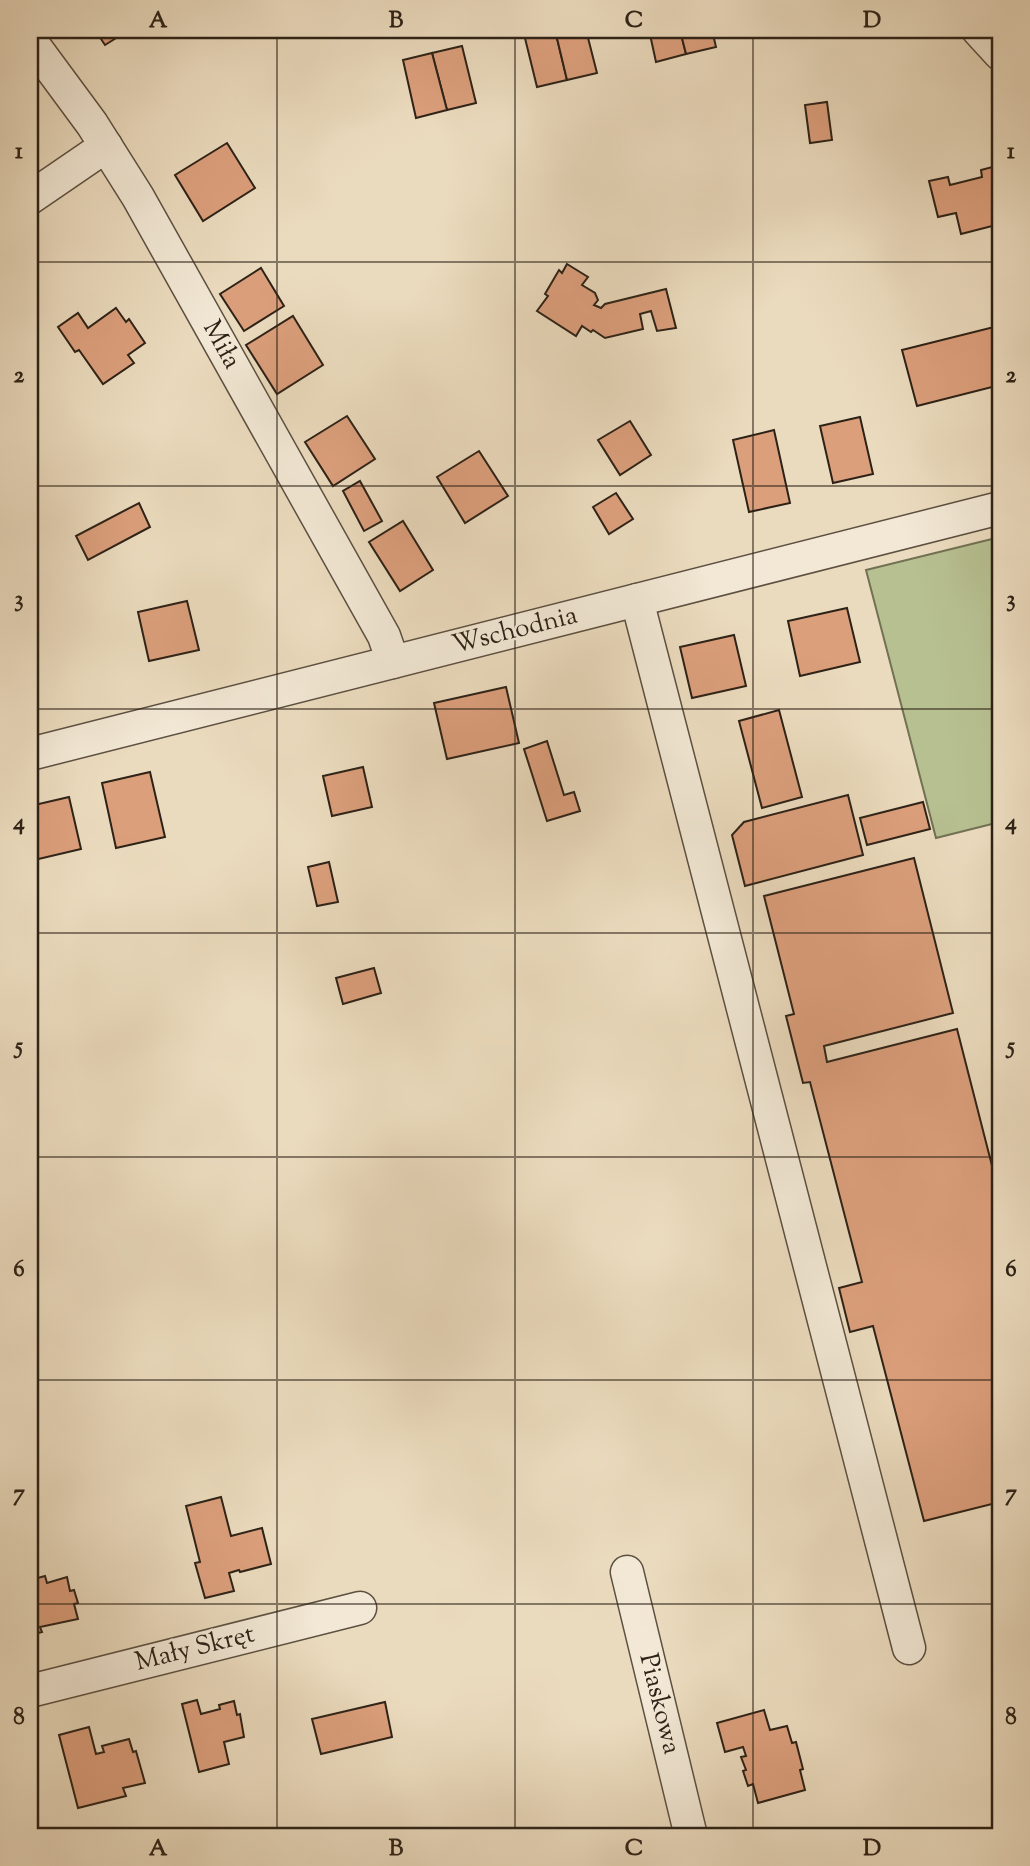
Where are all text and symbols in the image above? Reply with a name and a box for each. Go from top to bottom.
text: A [149,5,168,38]
text: B [389,5,404,38]
text: C [625,5,643,38]
text: D [863,5,881,38]
text: 1 [15,136,23,169]
text: 1 [1007,136,1015,169]
street label: Miła [193,314,249,376]
text: 2 [14,360,25,393]
text: 2 [1006,360,1017,393]
text: 3 [14,584,24,617]
text: 3 [1006,584,1016,617]
street label: Wschodnia [449,598,582,664]
text: 4 [12,807,25,840]
text: 4 [1004,807,1017,840]
text: 5 [13,1031,23,1064]
text: 5 [1005,1031,1015,1064]
text: 6 [13,1254,25,1287]
text: 6 [1005,1254,1017,1287]
text: 7 [13,1478,25,1511]
text: 7 [1005,1478,1017,1511]
street label: Mały Skręt [132,1616,259,1682]
street label: Piaskowa [629,1650,689,1758]
text: 8 [13,1702,25,1735]
text: 8 [1005,1702,1017,1735]
text: A [149,1833,168,1866]
text: B [389,1833,404,1866]
text: C [625,1833,643,1866]
text: D [863,1833,881,1866]

